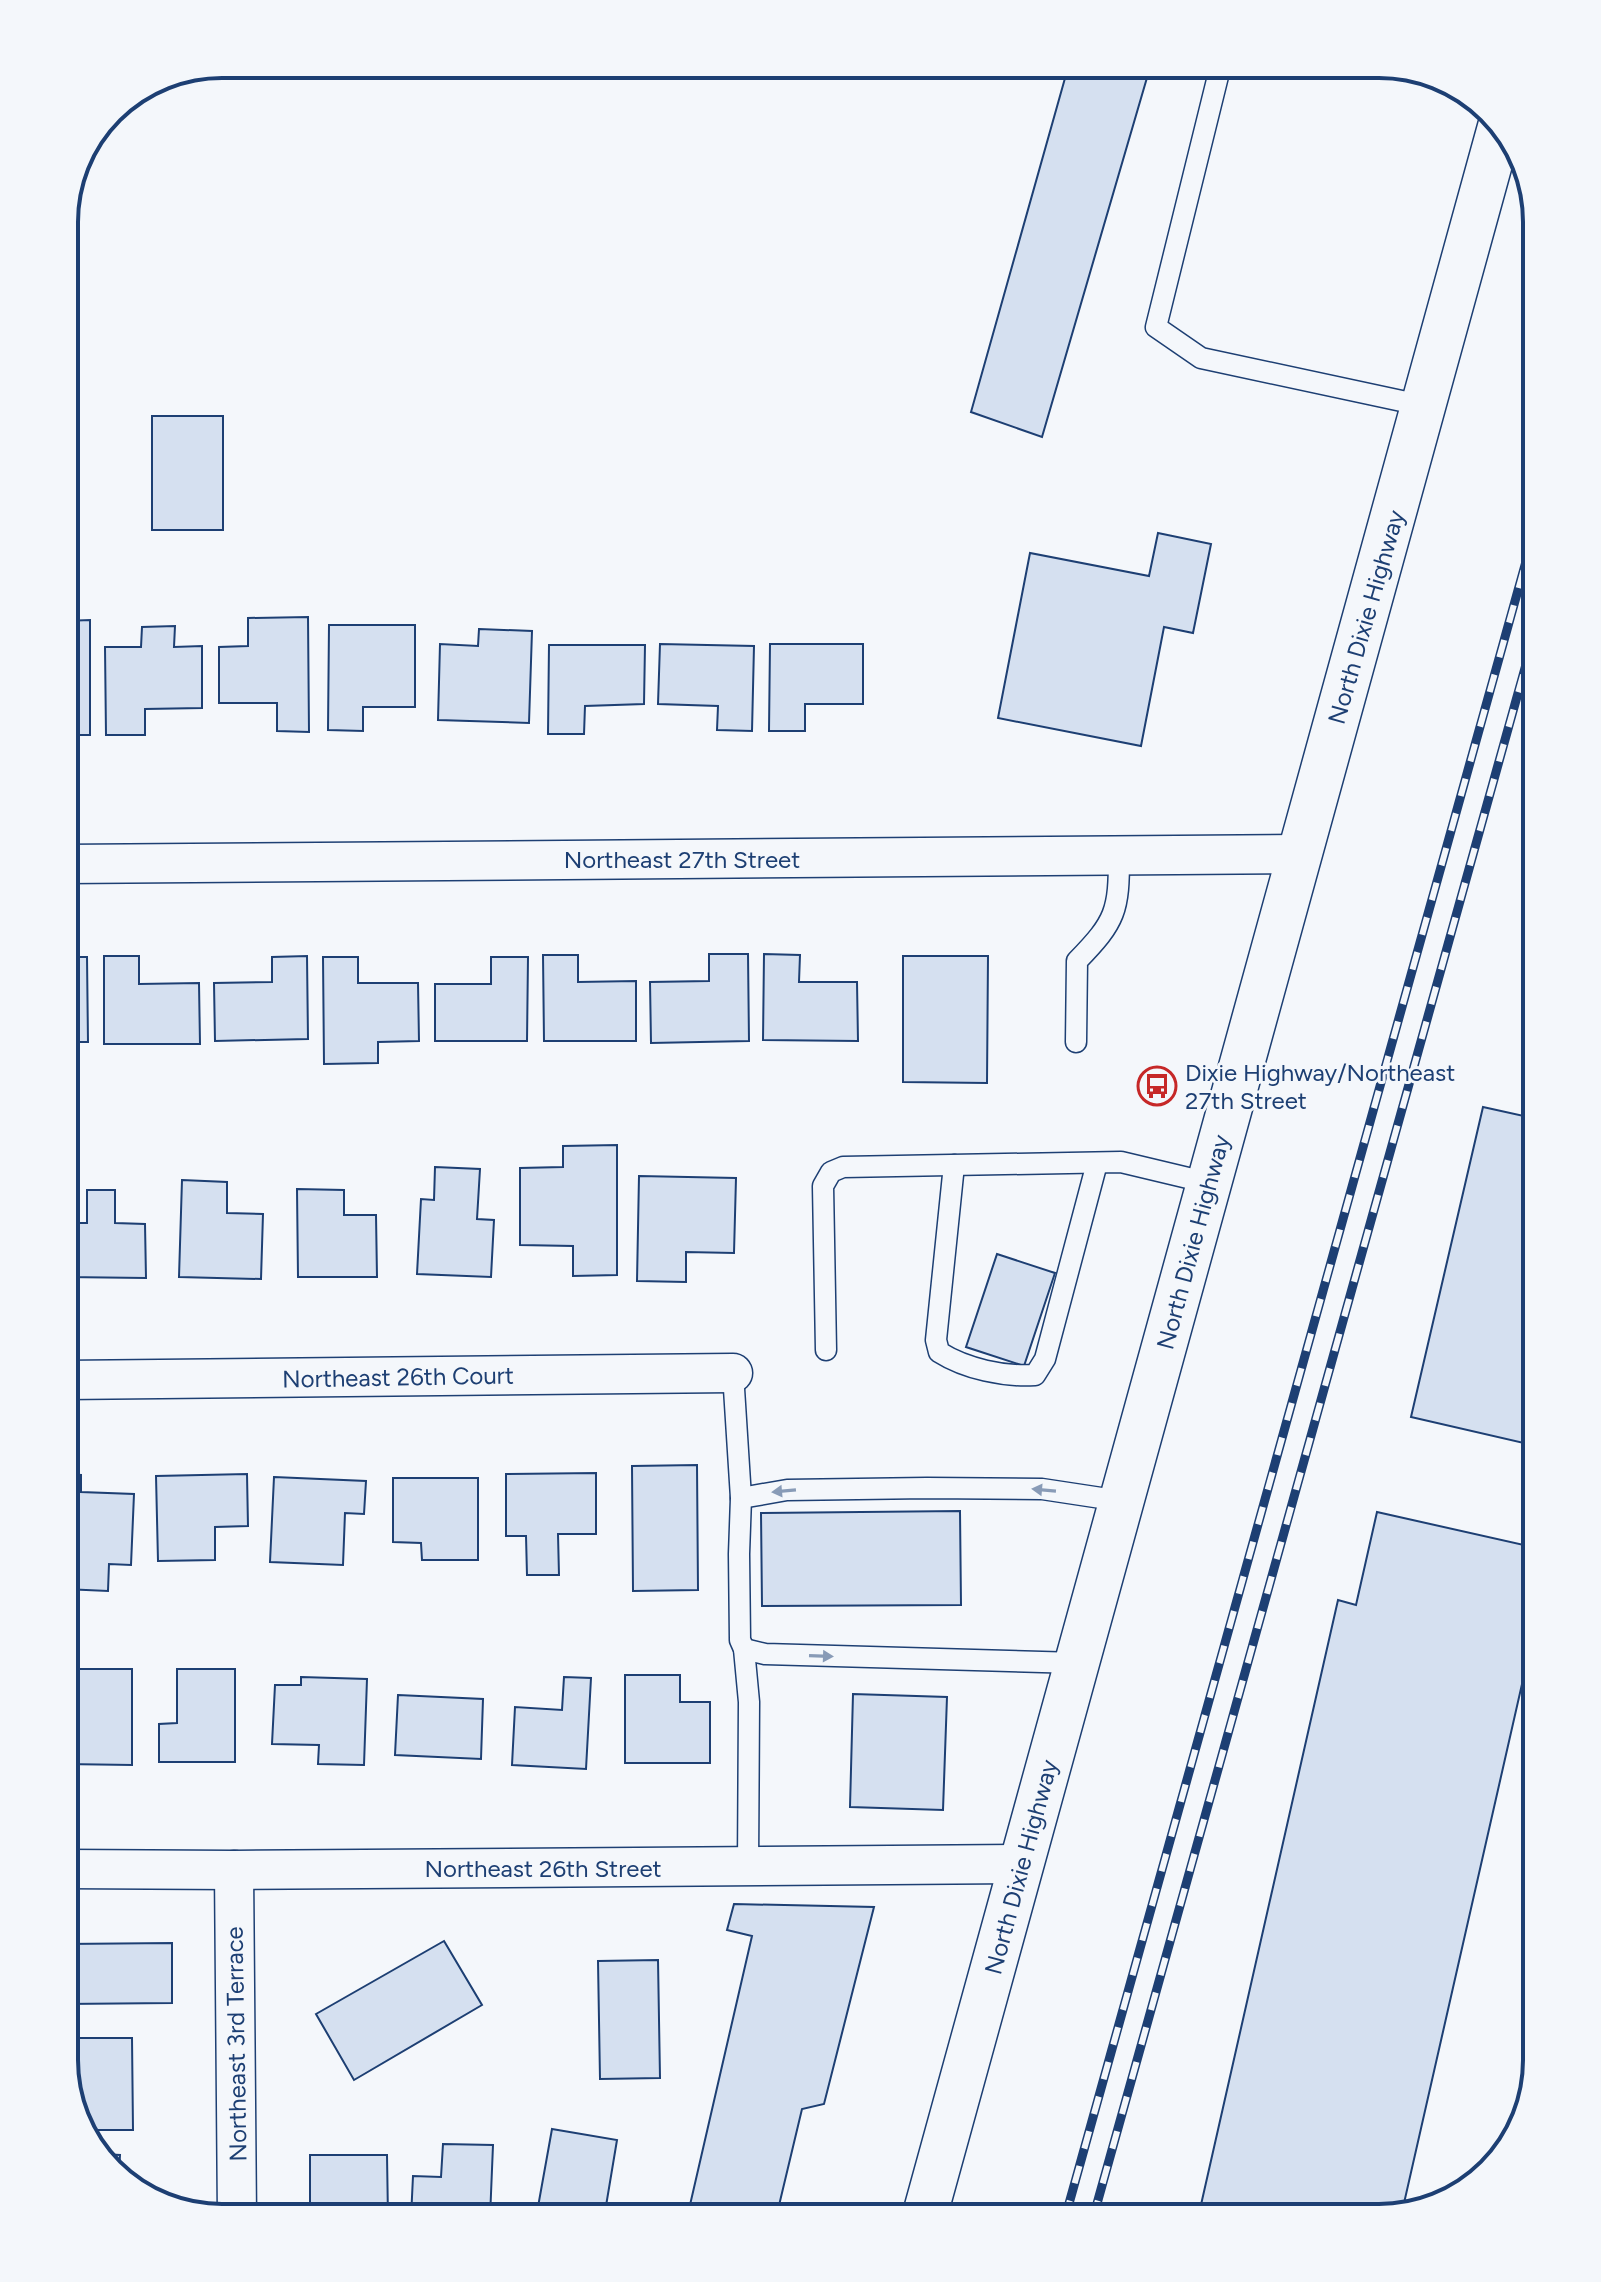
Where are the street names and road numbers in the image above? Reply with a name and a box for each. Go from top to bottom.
street label: North Dixie Highway [1322,506,1411,727]
street label: Northeast 27th Street [564,845,800,874]
street label: North Dixie Highway [1150,1131,1236,1353]
street label: Northeast 26th Court [282,1360,514,1394]
street label: North Dixie Highway [978,1756,1064,1978]
street label: Northeast 26th Street [424,1854,662,1883]
street label: Northeast 3rd Terrace [219,1926,253,2162]

